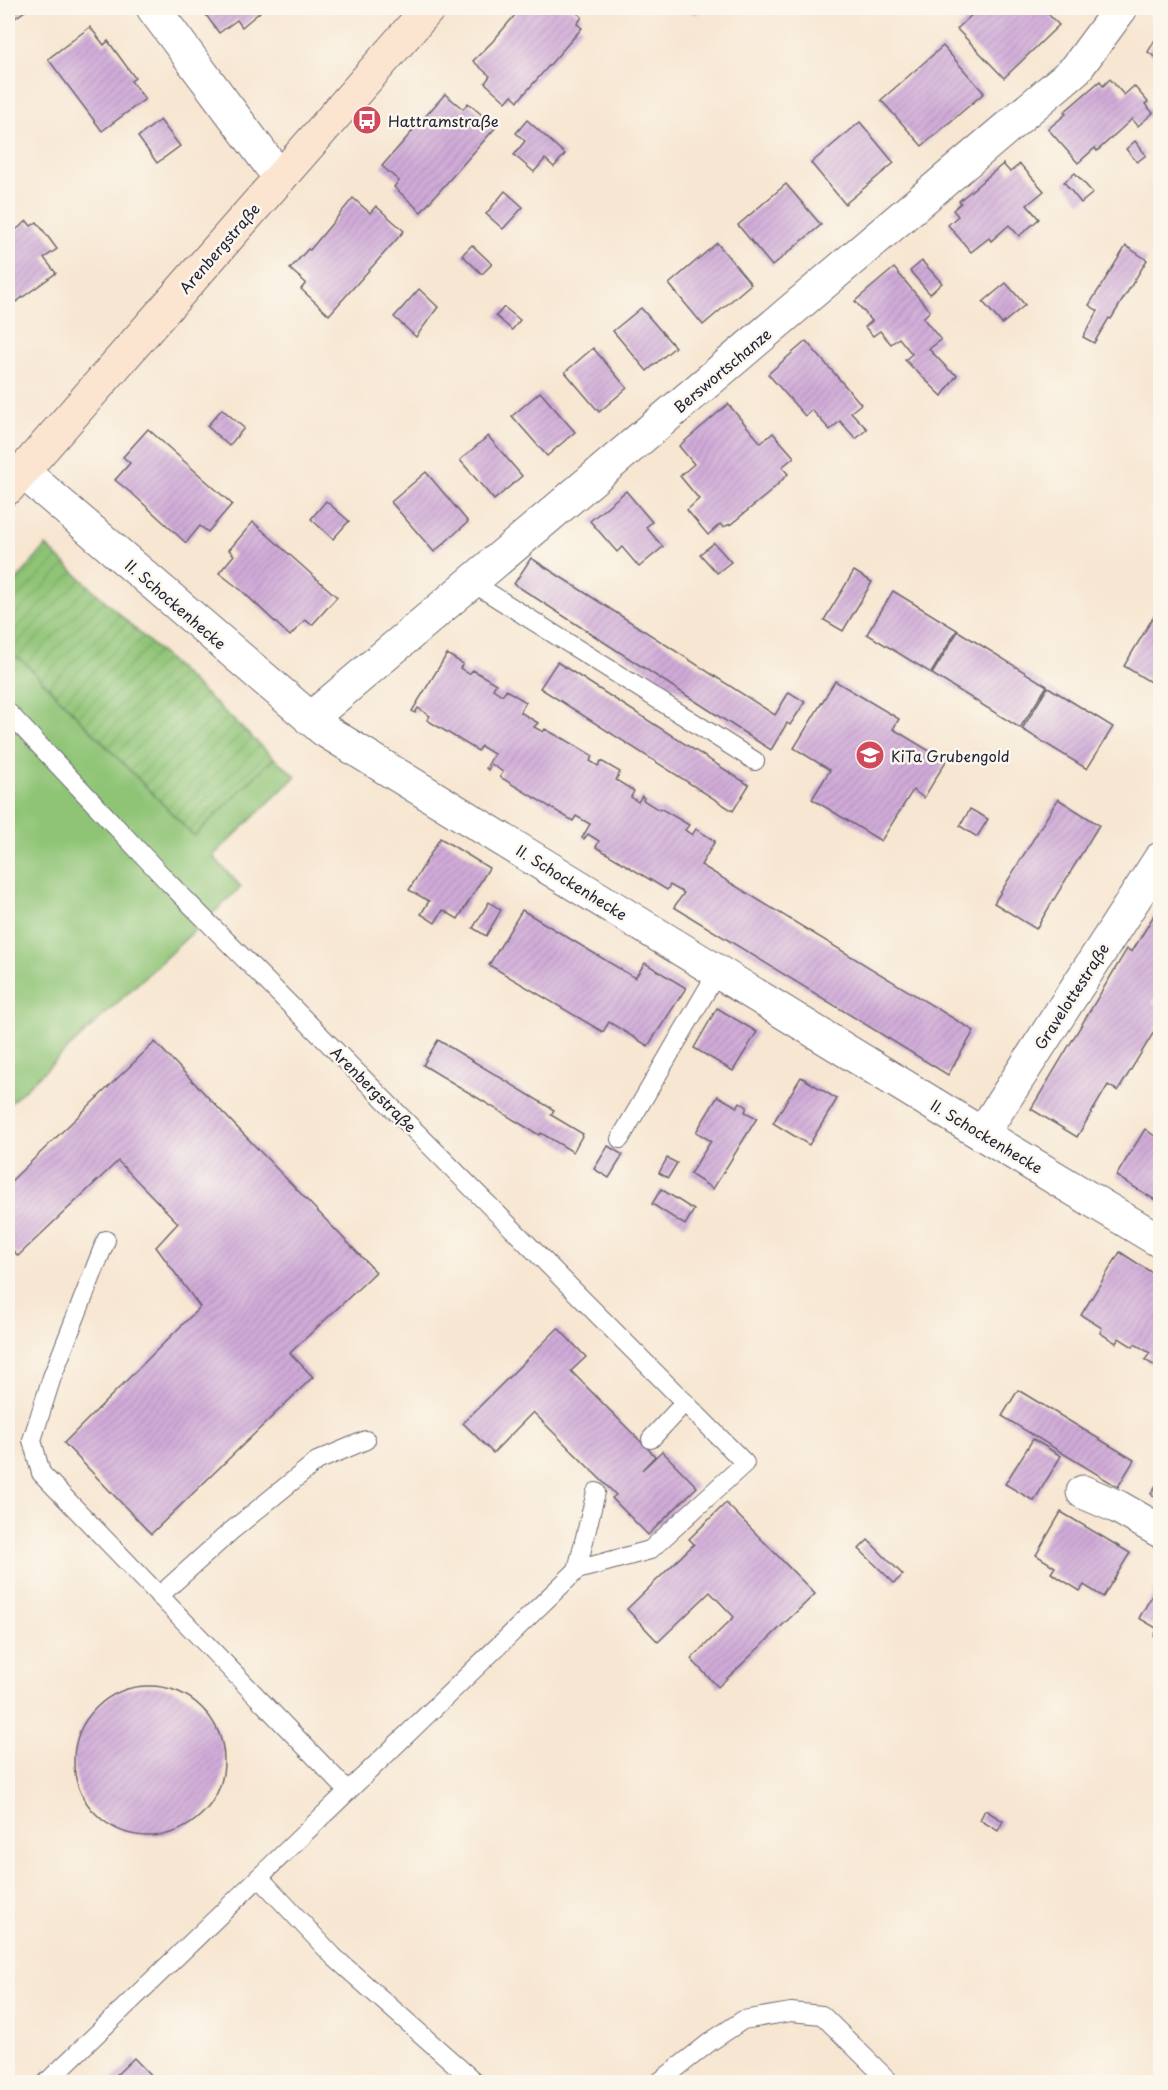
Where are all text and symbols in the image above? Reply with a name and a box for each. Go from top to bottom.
bus stop icon: Hattramstraße [351,104,383,136]
place label: Hattramstraße [388,109,499,132]
street label: Arenbergstraße [173,198,265,298]
street label: Berswortschanze [668,322,776,418]
street label: II. Schockenhecke [120,554,232,654]
school or university icon: KiTa Grubengold [854,739,886,771]
place label: KiTa Grubengold [891,744,1010,767]
street label: II. Schockenhecke [512,839,632,925]
street label: Gravelottestraße [1028,938,1114,1054]
street label: Arenbergstraße [326,1041,422,1137]
street label: II. Schockenhecke [927,1093,1047,1179]

